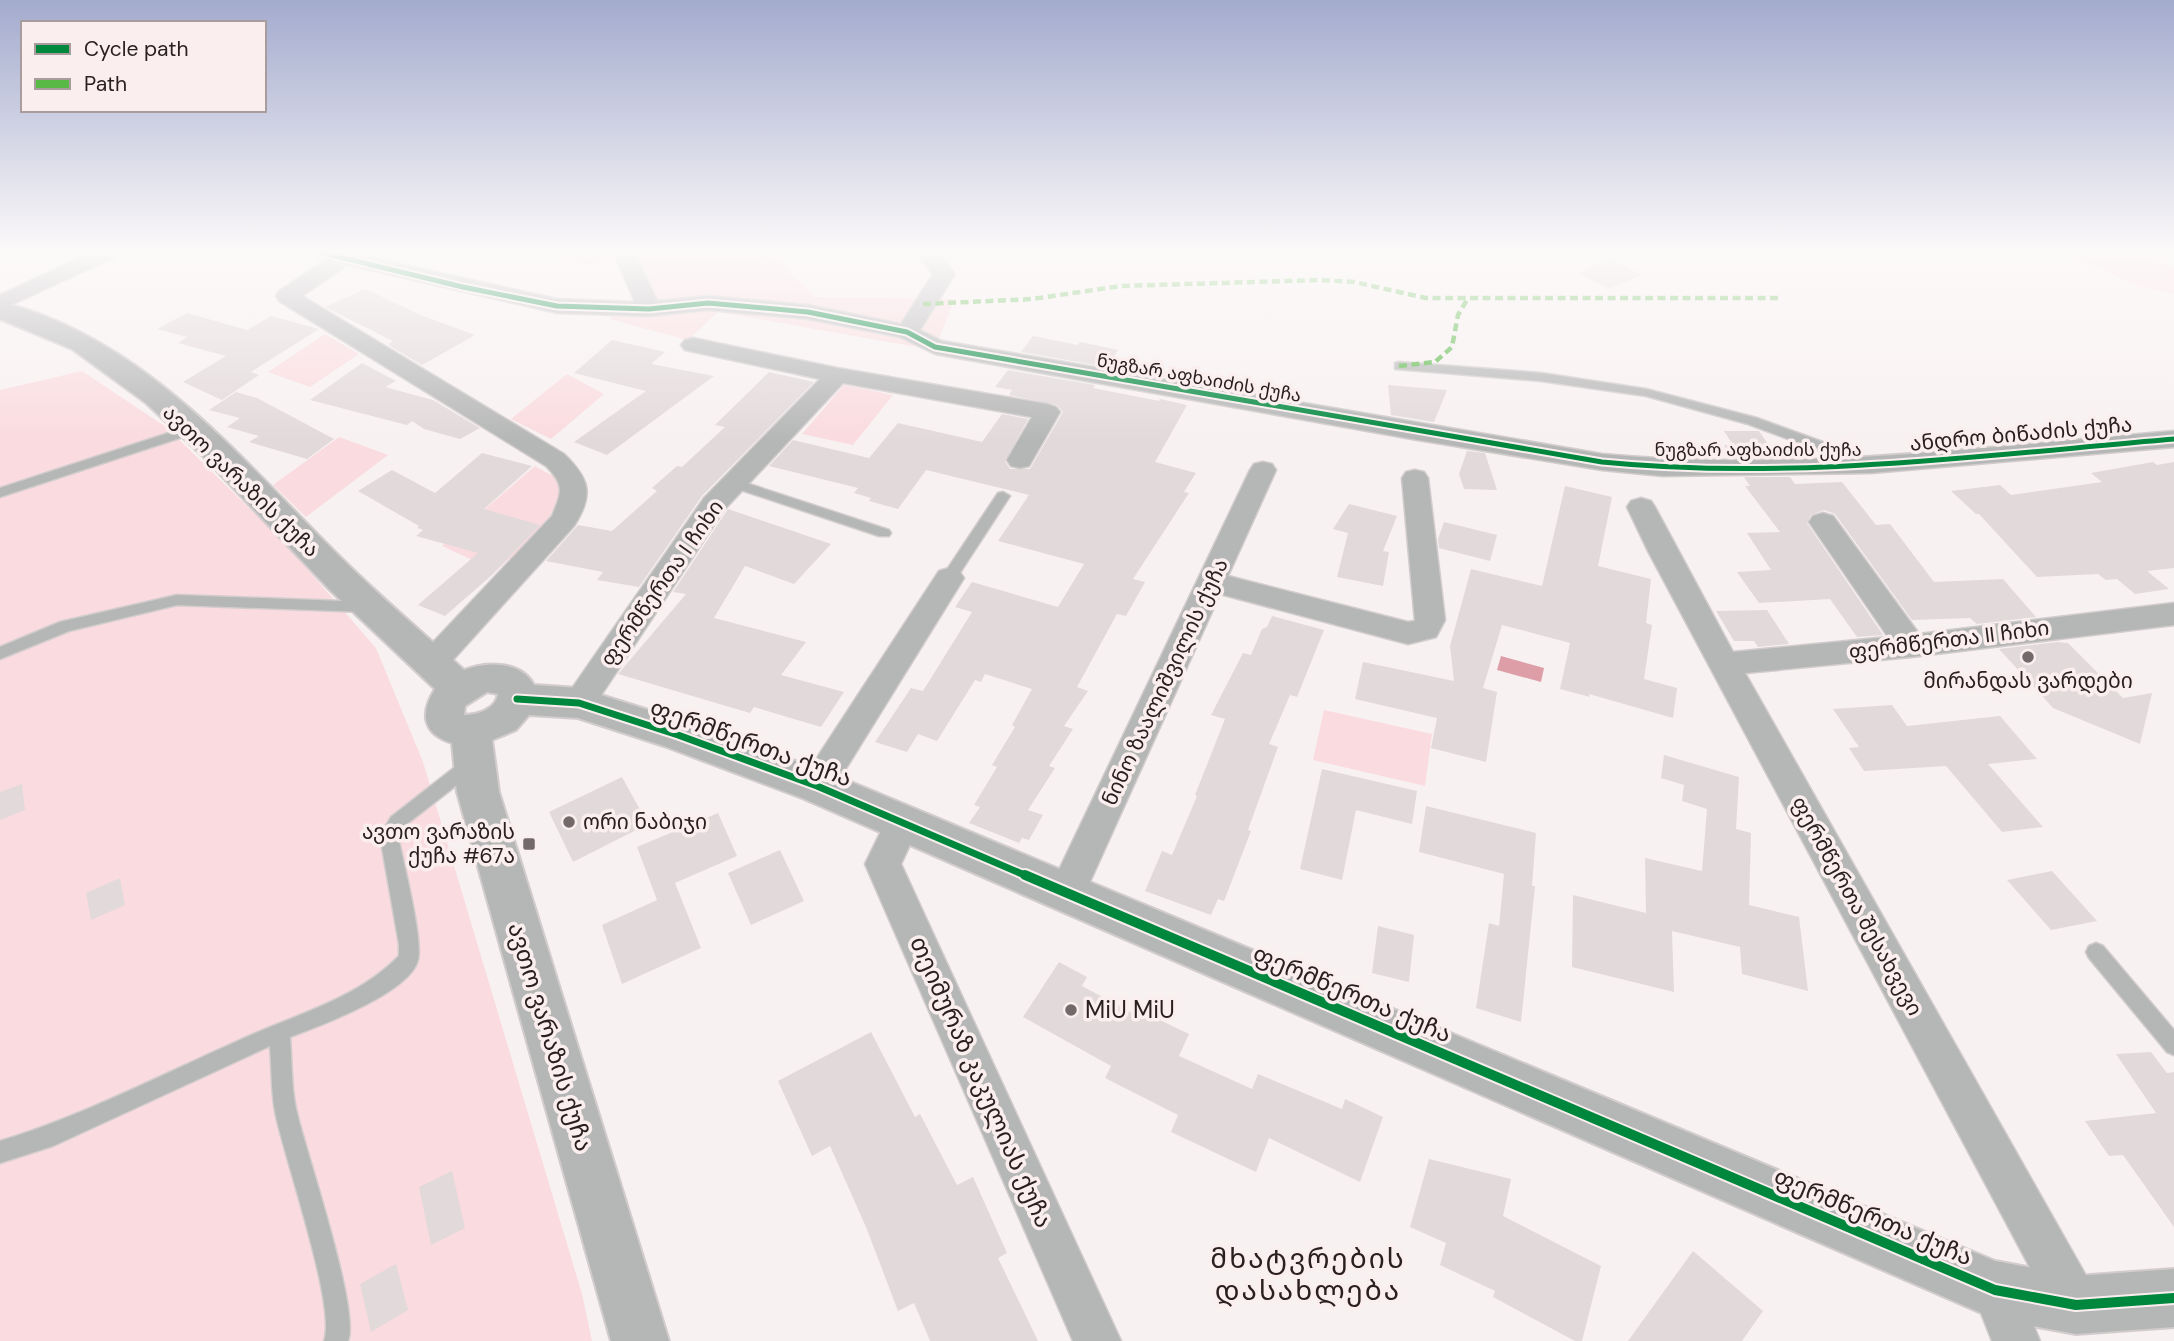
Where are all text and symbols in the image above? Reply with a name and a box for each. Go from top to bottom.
legend [21,21,266,112]
text: Cycle path [84,35,189,63]
text: Path [84,70,127,98]
street label: ნუგზარ აფხაიძის ქუჩა [1095,348,1303,408]
street label: ავთო ვარაზის ქუჩა [157,399,325,563]
street label: ანდრო ბიწაძის ქუჩა [1909,410,2133,458]
street label: ნუგზარ აფხაიძის ქუჩა [1654,438,1862,462]
street label: ფერმწერთა I ჩიხი [594,494,730,672]
street label: ნინო ზაალიშვილის ქუჩა [1095,554,1235,810]
street label: ფერმწერთა II ჩიხი [1847,614,2051,666]
marker: მირანდას ვარდები [2020,649,2036,665]
place label: მირანდას ვარდები [1923,667,2133,695]
street label: ფერმწერთა ქუჩა [646,692,856,793]
street label: ფერმწერთა შესახვევი [1785,791,1929,1021]
place label: ორი ნაბიჯი [583,808,707,836]
marker: ორი ნაბიჯი [561,814,577,830]
place label: ავთო ვარაზის ქუჩა #67ა [362,818,515,870]
marker: ავთო ვარაზის ქუჩა #67ა [521,836,537,852]
street label: ავთო ვარაზის ქუჩა [501,919,600,1155]
street label: თეიმურაზ კაკულიას ქუჩა [903,931,1060,1232]
street label: ფერმწერთა ქუჩა [1248,938,1456,1049]
place label: MiU MiU [1085,994,1175,1025]
marker: MiU MiU [1063,1002,1079,1018]
street label: ფერმწერთა ქუჩა [1769,1161,1977,1272]
district label: მხატვრების დასახლება [1210,1240,1406,1309]

